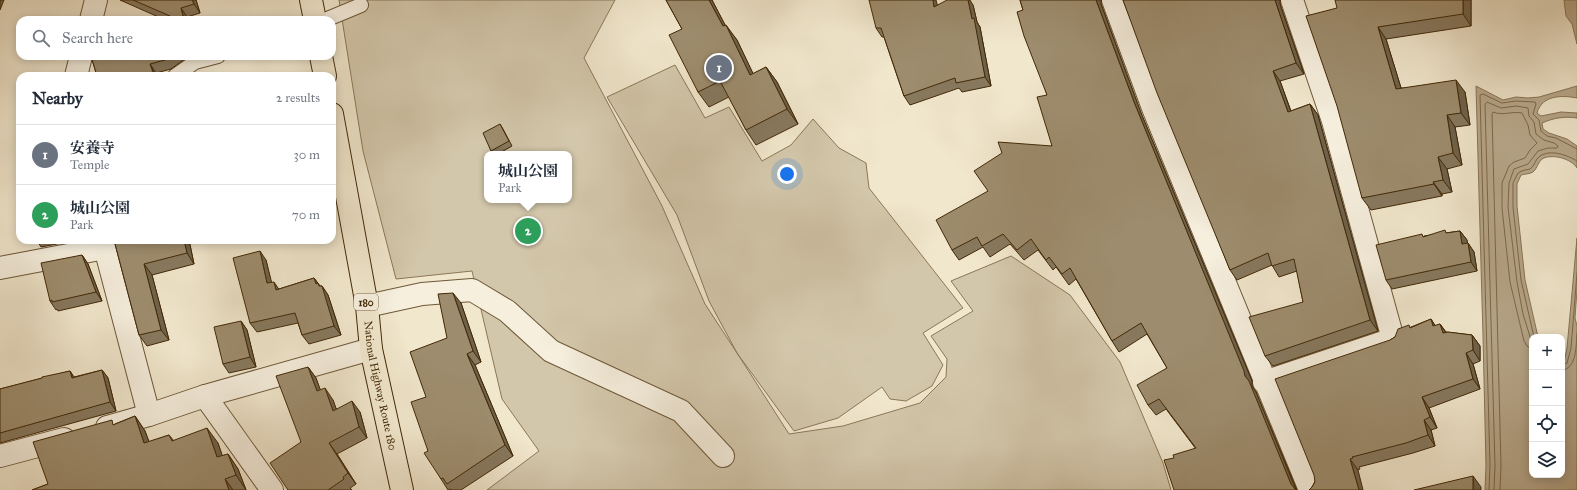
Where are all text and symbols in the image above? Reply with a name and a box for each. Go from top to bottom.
search box [16,16,336,60]
icon: search [30,27,52,49]
text: Search here [62,29,133,47]
pin: 1 [706,53,732,83]
text: Nearby [32,88,83,109]
text: 2 results [276,90,320,106]
text: 安養寺 [70,139,115,157]
text: 1 [42,147,48,163]
text: 30 m [294,147,320,163]
popup [484,151,572,203]
text: Temple [70,157,110,173]
text: 城山公園 [498,162,558,180]
your location [777,164,797,184]
text: Park [498,180,522,196]
text: 城山公園 [70,199,130,217]
text: 2 [42,207,48,223]
text: 70 m [292,207,320,223]
pin: 2 [515,216,541,246]
text: Park [70,217,94,233]
road number: 180 [354,294,378,310]
street label: National Highway Route 180 [361,320,399,452]
map controls [1529,334,1565,478]
button: + [1529,334,1565,370]
button: − [1529,370,1565,406]
button: locate [1529,406,1565,442]
button: layers [1529,442,1565,478]

